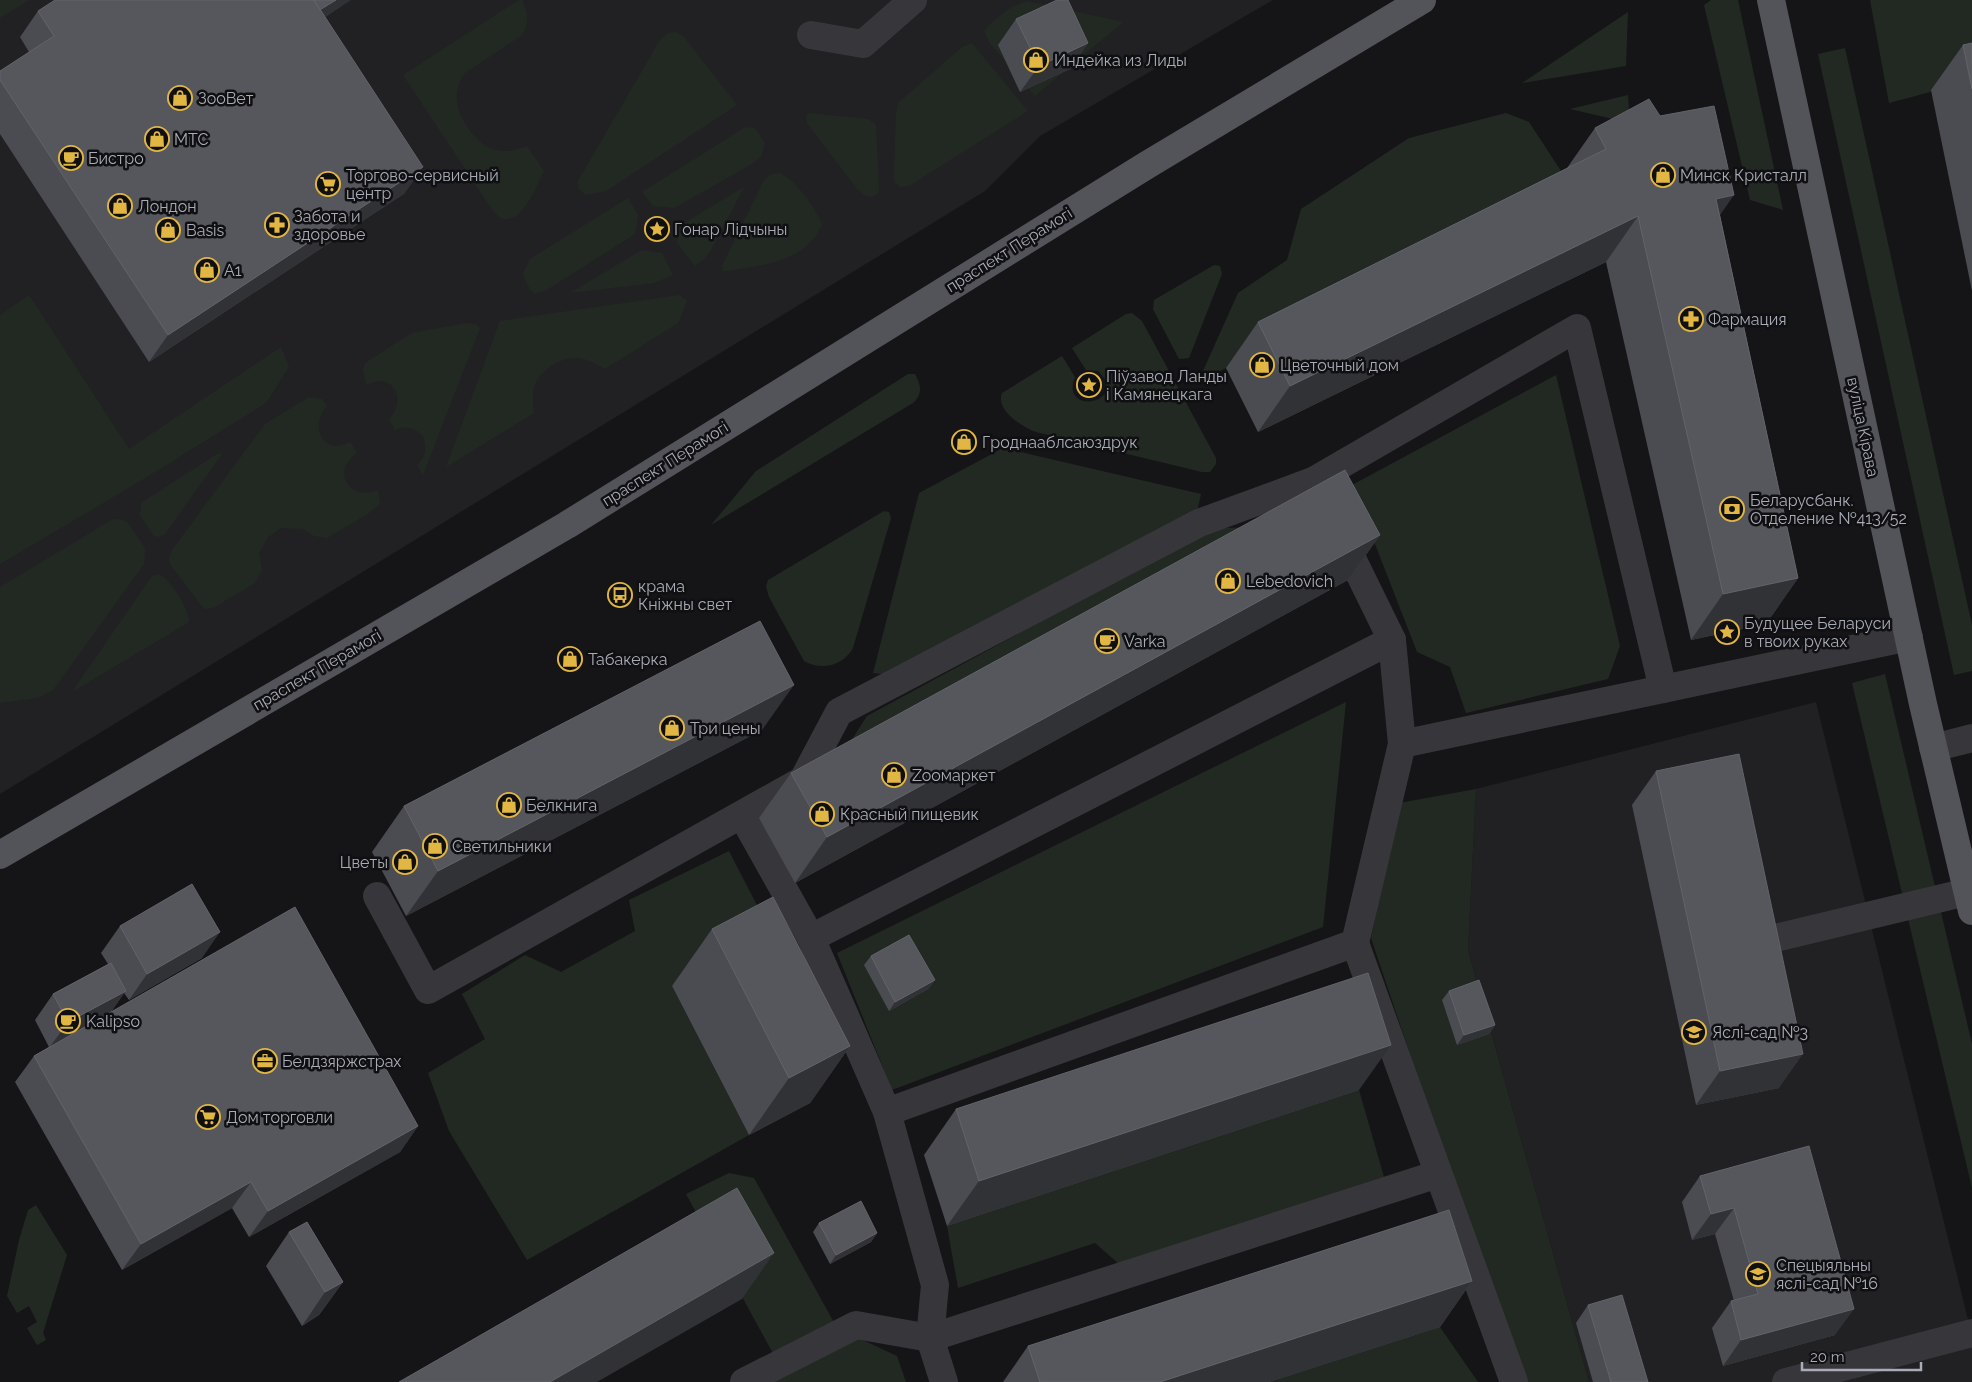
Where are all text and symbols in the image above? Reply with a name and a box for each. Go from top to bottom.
shop icon: Индейка из Лиды [1023,47,1049,73]
place label: Индейка из Лиды [1054,51,1187,70]
shop icon: ЗооВет [167,85,193,111]
place label: ЗооВет [198,89,254,108]
shop icon: МТС [144,126,170,152]
place label: МТС [174,130,208,149]
cafe icon: Бистро [58,145,84,171]
place label: Бистро [88,149,144,168]
shop icon: Минск Кристалл [1650,162,1676,188]
place label: Торгово-сервисный центр [346,166,499,203]
place label: Минск Кристалл [1680,166,1807,185]
supermarket icon: Торгово-сервисный центр [315,171,341,197]
shop icon: Лондон [107,193,133,219]
place label: Лондон [138,197,197,216]
street label: праспект Перамогі [942,203,1076,297]
place label: Забота и здоровье [294,207,365,244]
pharmacy icon: Забота и здоровье [264,212,290,238]
place icon: Гонар Лідчыны [644,216,670,242]
shop icon: Basis [155,217,181,243]
place label: Гонар Лідчыны [674,220,787,239]
place label: Basis [186,221,225,240]
shop icon: A1 [194,257,220,283]
place label: A1 [224,261,242,280]
pharmacy icon: Фармация [1678,306,1704,332]
place label: Фармация [1708,310,1787,329]
shop icon: Цветочный дом [1249,352,1275,378]
place label: Цветочный дом [1280,356,1399,375]
place label: Піўзавод Ланды і Камянецкага [1106,367,1227,404]
place icon: Піўзавод Ланды і Камянецкага [1076,372,1102,398]
street label: вуліца Кірава [1843,375,1883,479]
street label: праспект Перамогі [598,417,732,511]
shop icon: Гроднааблсаюздрук [951,429,977,455]
place label: Гроднааблсаюздрук [982,433,1138,452]
place label: Беларусбанк. Отделение №413/52 [1750,491,1907,528]
bank icon: Беларусбанк. Отделение №413/52 [1719,496,1745,522]
shop icon: Lebedovich [1215,568,1241,594]
place label: Lebedovich [1246,572,1333,591]
place label: крама Кніжны свет [638,577,733,614]
bus stop icon: крама Кніжны свет [607,582,633,608]
place label: Будущее Беларуси в твоих руках [1744,614,1891,651]
place icon: Будущее Беларуси в твоих руках [1714,619,1740,645]
street label: праспект Перамогі [249,625,385,715]
cafe icon: Varka [1094,628,1120,654]
place label: Varka [1124,632,1166,651]
shop icon: Табакерка [557,646,583,672]
place label: Табакерка [588,650,667,669]
shop icon: Три цены [659,715,685,741]
place label: Три цены [690,719,761,738]
shop icon: Zooмаркет [881,762,907,788]
place label: Zooмаркет [912,766,996,785]
shop icon: Белкнига [496,792,522,818]
place label: Белкнига [526,796,597,815]
shop icon: Красный пищевик [809,801,835,827]
place label: Красный пищевик [840,805,979,824]
shop icon: Светильники [422,833,448,859]
place label: Светильники [452,837,552,856]
shop icon: Цветы [392,849,418,875]
place label: Цветы [340,853,388,872]
cafe icon: Kalipso [55,1008,81,1034]
place label: Kalipso [86,1012,140,1031]
school or university icon: Яслі-сад №3 [1681,1019,1707,1045]
place label: Яслі-сад №3 [1712,1023,1808,1042]
office icon: Белдзяржстрах [252,1048,278,1074]
place label: Белдзяржстрах [282,1052,401,1071]
supermarket icon: Дом торговли [195,1104,221,1130]
place label: Дом торговли [226,1108,333,1127]
place label: Спецыяльны яслі-сад №16 [1776,1256,1878,1293]
school or university icon: Спецыяльны яслі-сад №16 [1745,1261,1771,1287]
scale bar [1802,1340,1921,1372]
text: 20 m [1810,1348,1845,1366]

